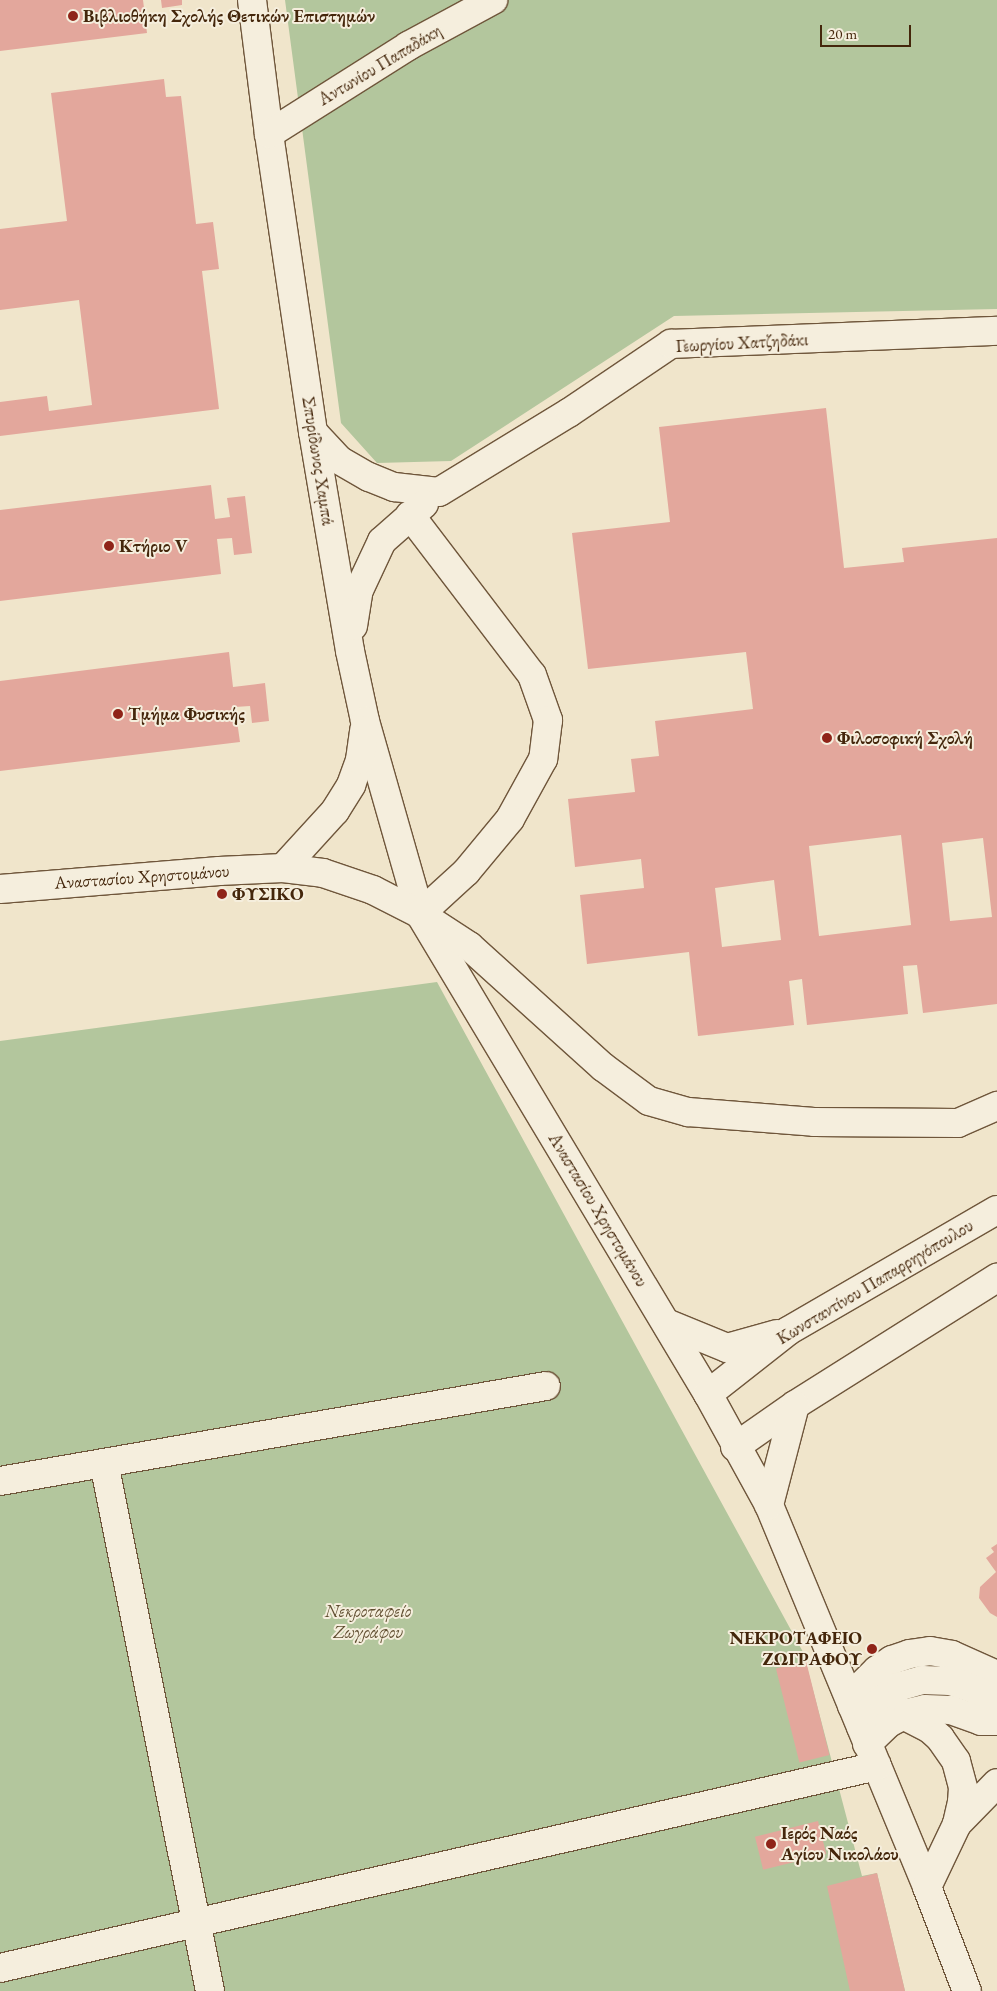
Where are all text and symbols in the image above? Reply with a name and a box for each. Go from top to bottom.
place label: Βιβλιοθήκη Σχολής Θετικών Επιστημών [83,5,375,27]
marker: Βιβλιοθήκη Σχολής Θετικών Επιστημών [67,10,79,22]
scale bar [822,15,913,47]
street label: Αντωνίου Παπαδάκη [314,20,446,110]
text: 20 m [828,24,857,43]
street label: Γεωργίου Χατζηδάκι [675,329,809,357]
street label: Σπυρίδωνος Χαμπά [297,395,339,527]
place label: Κτήριο V [119,535,188,557]
marker: Κτήριο V [103,540,115,552]
place label: Τμήμα Φυσικής [128,703,245,725]
marker: Τμήμα Φυσικής [112,708,124,720]
place label: Φιλοσοφική Σχολή [837,727,973,749]
marker: Φιλοσοφική Σχολή [821,732,833,744]
street label: Αναστασίου Χρηστομάνου [54,860,230,894]
place label: ΦΥΣΙΚΟ [232,883,304,905]
marker: ΦΥΣΙΚΟ [216,888,228,900]
street label: Αναστασίου Χρηστομάνου [544,1129,652,1291]
street label: Κωνσταντίνου Παπαρρηγόπουλου [773,1215,977,1349]
park label: Νεκροταφείο Ζωγράφου [325,1601,411,1644]
place label: ΝΕΚΡΟΤΑΦΕΙΟ ΖΩΓΡΑΦΟΥ [729,1628,862,1670]
marker: ΝΕΚΡΟΤΑΦΕΙΟ ΖΩΓΡΑΦΟΥ [866,1643,878,1655]
place label: Ιερός Ναός Αγίου Νικολάου [781,1823,899,1866]
marker: Ιερός Ναός Αγίου Νικολάου [765,1838,777,1850]

